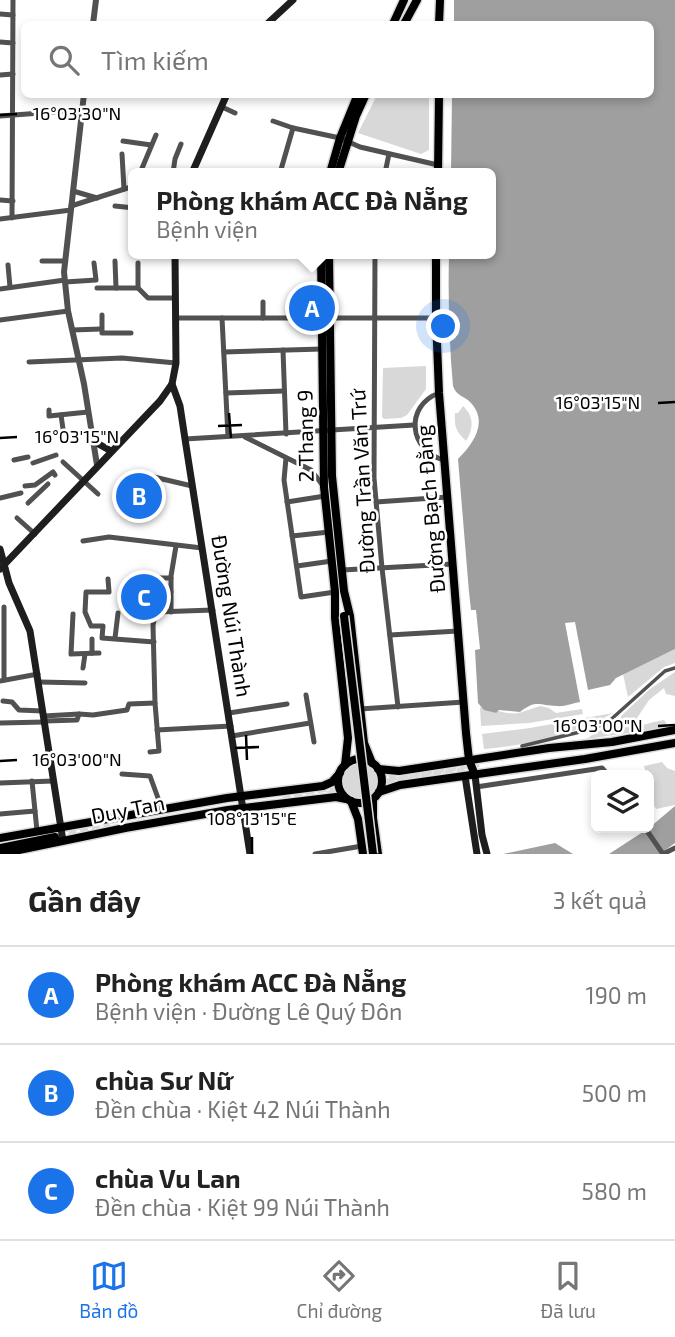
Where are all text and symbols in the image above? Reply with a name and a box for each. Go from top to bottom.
search box [21,21,654,98]
icon: search [45,41,83,79]
text: Tìm kiếm [101,44,209,75]
text: 16°03'30"N [33,102,121,124]
popup [128,168,496,259]
text: Phòng khám ACC Đà Nẵng [156,184,468,215]
text: Bệnh viện [156,215,258,243]
pin: A [289,282,335,334]
your location [426,309,460,343]
street label: Đường Trần Văn Trứ [344,387,379,574]
street label: 2 Thang 9 [291,390,318,483]
text: 16°03'15"N [556,391,640,413]
street label: Đường Bạch Đằng [410,424,449,594]
text: 16°03'15"N [35,425,119,447]
pin: B [116,470,162,522]
street label: Đường Núi Thành [207,533,258,699]
pin: C [121,571,167,623]
text: 16°03'00"N [553,714,643,736]
text: 16°03'00"N [32,748,122,770]
map controls [591,770,654,833]
button: layers [591,770,654,833]
street label: Duy Tan [89,789,167,828]
text: 108°13'15"E [207,807,297,829]
text: Gần đây [28,882,141,918]
text: 3 kết quả [553,886,647,914]
text: Phòng khám ACC Đà Nẵng [95,966,406,997]
text: A [43,981,59,1009]
text: 190 m [586,981,647,1009]
text: Bệnh viện · Đường Lê Quý Đôn [95,997,402,1025]
text: chùa Sư Nữ [95,1064,233,1095]
text: B [44,1079,58,1107]
text: 500 m [582,1079,647,1107]
text: Đền chùa · Kiệt 42 Núi Thành [95,1095,391,1123]
text: chùa Vu Lan [95,1162,241,1193]
text: C [44,1177,58,1205]
text: 580 m [582,1177,647,1205]
text: Đền chùa · Kiệt 99 Núi Thành [95,1193,390,1221]
tab: Bản đồ [79,1257,138,1322]
tab: Chỉ đường [297,1257,382,1322]
tab: Đã lưu [541,1257,596,1322]

